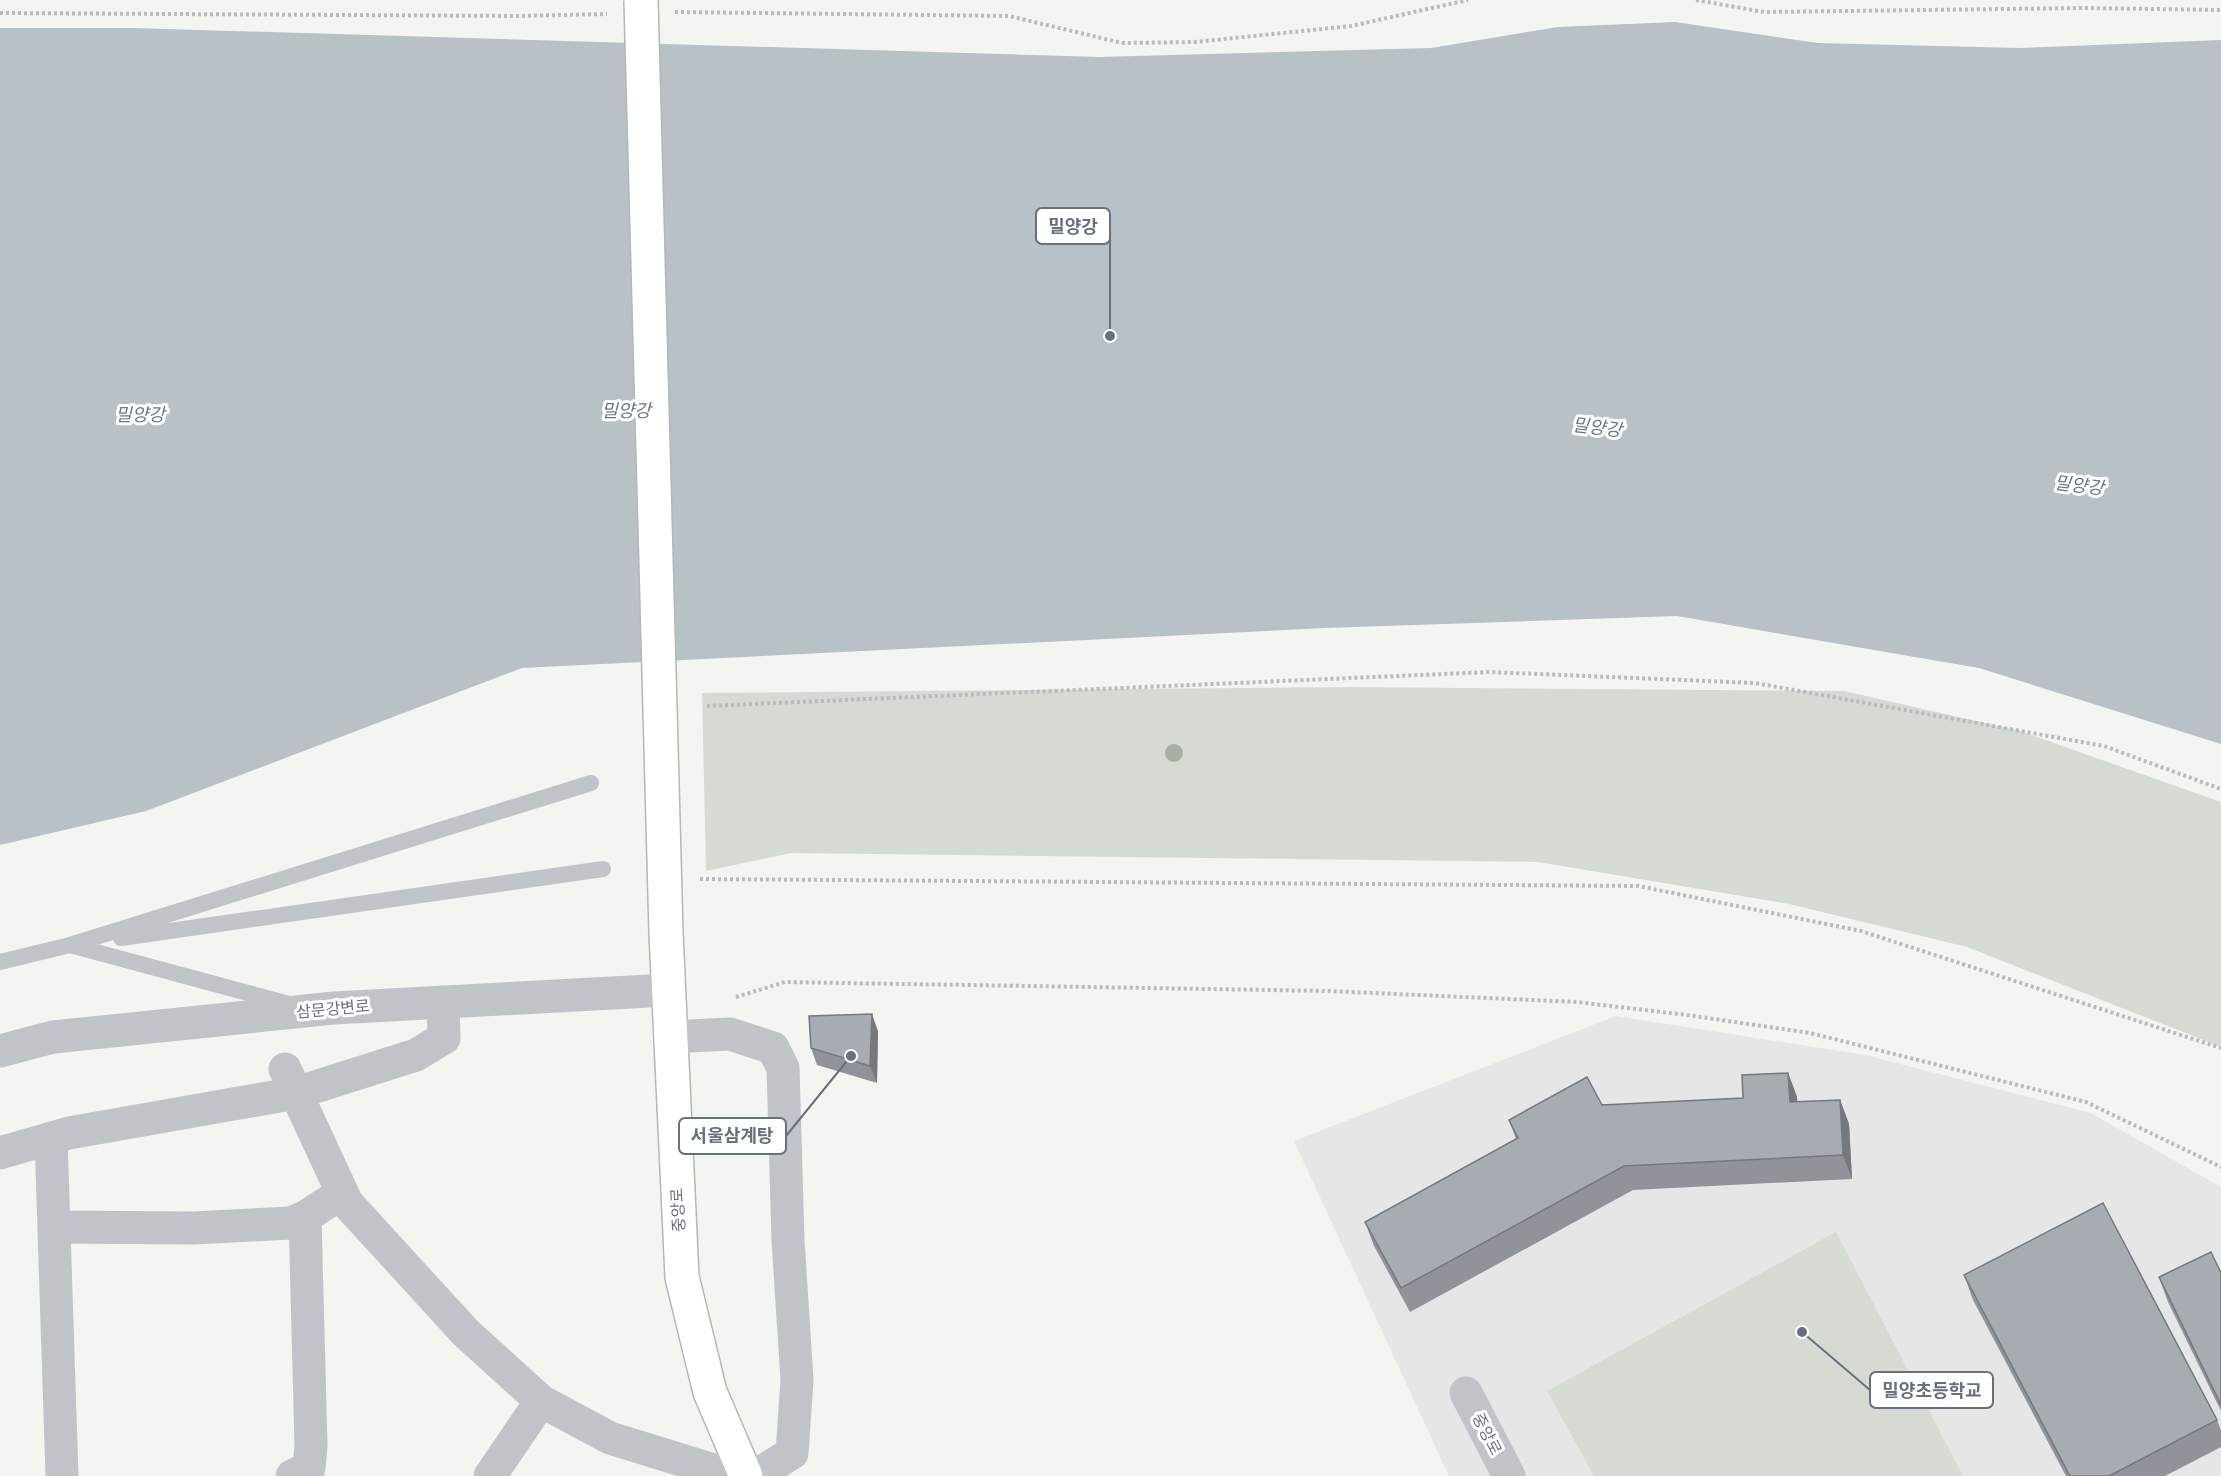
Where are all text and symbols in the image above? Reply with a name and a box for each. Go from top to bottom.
callout: 밀양강 [1036,208,1110,244]
text: 밀양강 [1048,214,1098,239]
water label: 밀양강 [601,398,653,423]
water label: 밀양강 [115,402,167,427]
water label: 밀양강 [1571,412,1626,443]
water label: 밀양강 [2053,470,2108,501]
street label: 삼문강변로 [295,994,371,1024]
callout: 서울삼계탕 [679,1118,786,1154]
text: 서울삼계탕 [691,1123,774,1148]
street label: 중앙로 [665,1187,691,1233]
callout: 밀양초등학교 [1870,1372,1993,1408]
text: 밀양초등학교 [1882,1378,1982,1403]
street label: 중앙로 [1467,1409,1507,1459]

